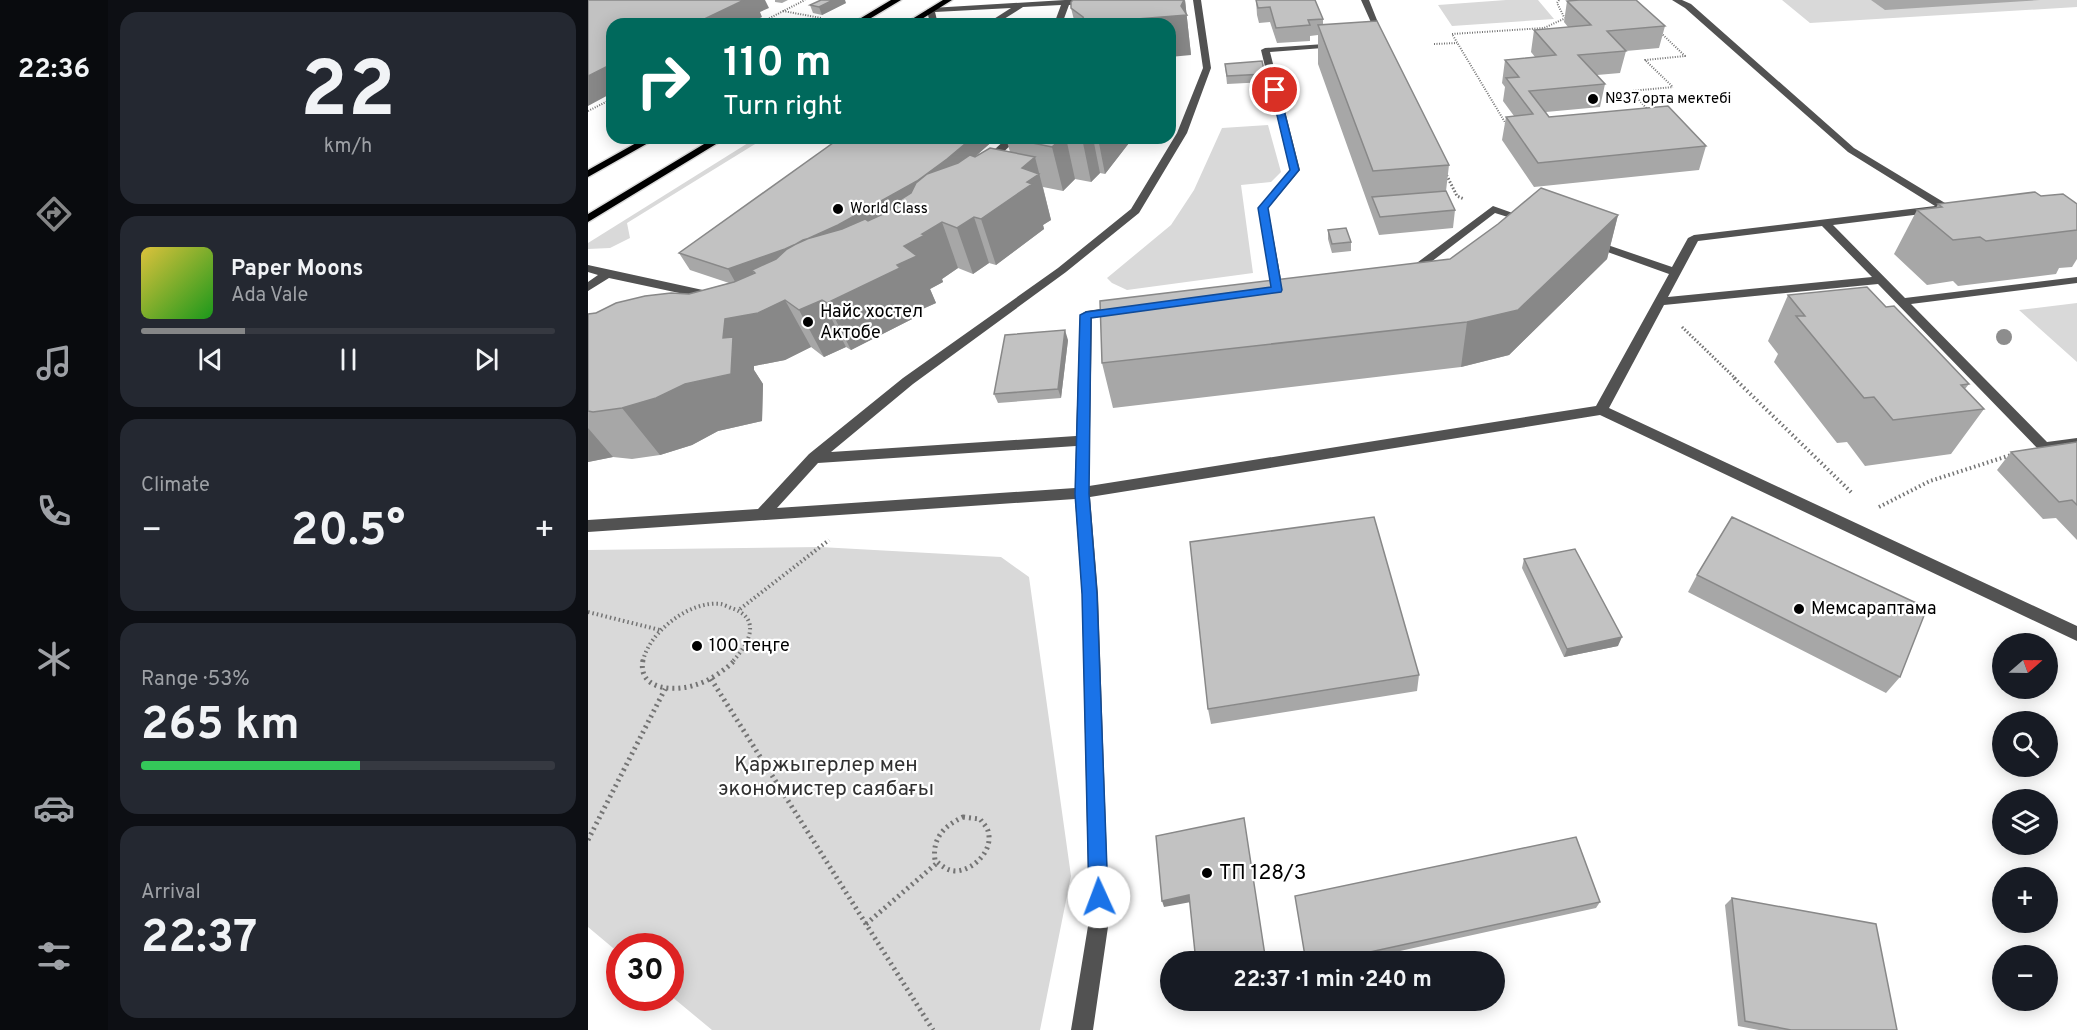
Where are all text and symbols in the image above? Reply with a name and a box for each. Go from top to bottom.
text: 110 m [723,38,832,91]
icon: right [624,42,702,120]
text: 22 [300,45,396,144]
text: 22:36 [18,53,90,87]
pin [1249,64,1300,115]
icon: arrive [1258,73,1291,106]
text: Turn right [723,90,842,124]
place label: №37 орта мектебі [1605,90,1731,109]
marker: №37 орта мектебі [1586,92,1600,106]
text: km/h [324,134,372,160]
icon: directions [33,193,75,235]
place label: World Class [850,200,928,219]
marker: World Class [831,202,845,216]
text: Paper Moons [231,256,363,283]
text: Ada Vale [231,283,308,309]
place label: Найс хостел Актобе [820,301,923,345]
marker: Найс хостел Актобе [801,315,815,329]
icon: music [33,342,75,384]
icon: previous [194,343,227,376]
icon: pause [332,343,365,376]
icon: next [470,343,503,376]
text: Climate [141,473,210,499]
icon: phone [33,490,75,532]
text: 20.5° [291,504,405,561]
text: − [141,511,162,553]
text: + [534,511,555,553]
place label: Мемсараптама [1811,598,1936,621]
marker: Мемсараптама [1792,602,1806,616]
north arrow [1992,633,2058,699]
map controls [1992,633,2058,1011]
place label: 100 теңге [709,635,790,658]
icon: climate [33,638,75,680]
marker: 100 теңге [690,639,704,653]
text: Range · 53% [141,667,250,693]
text: 265 km [141,698,300,755]
button: search [1992,711,2058,777]
park label: Қаржыгерлер мен экономистер саябағы [718,752,934,803]
icon: car [33,787,75,829]
button: layers [1992,789,2058,855]
place label: ТП 128/3 [1219,860,1306,887]
position arrow [1067,865,1131,929]
marker: ТП 128/3 [1200,866,1214,880]
button: + [1992,867,2058,933]
text: Arrival [141,880,201,906]
text: 22:37 [141,911,257,968]
speed limit sign: 30 [606,933,684,1011]
icon: filters [33,935,75,977]
button: − [1992,945,2058,1011]
text: 22:37 · 1 min · 240 m [1233,967,1432,994]

